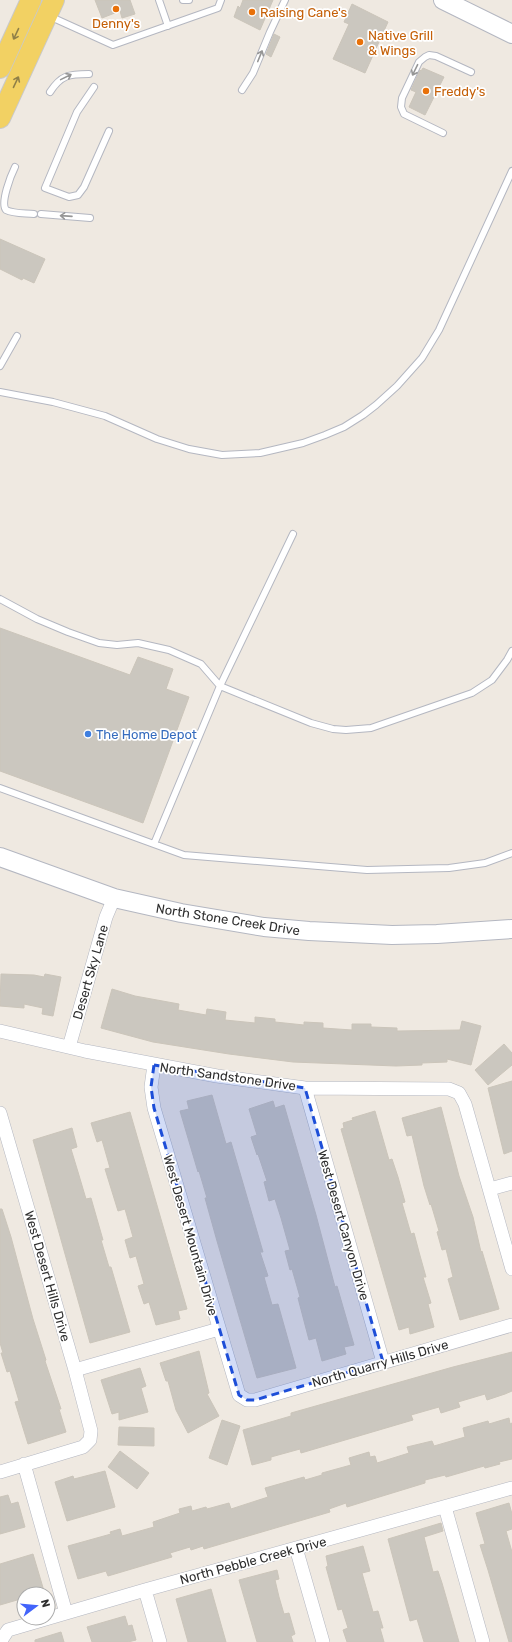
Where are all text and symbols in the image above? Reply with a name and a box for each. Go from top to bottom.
marker: Denny's [111,4,121,14]
place label: Raising Cane's [260,5,348,21]
marker: Raising Cane's [247,7,257,17]
place label: Denny's [92,16,140,31]
one-way arrow [12,27,19,39]
place label: Native Grill & Wings [368,28,433,59]
marker: Native Grill & Wings [355,37,365,47]
one-way arrow [257,50,264,62]
one-way arrow [411,64,418,76]
one-way arrow [60,73,72,80]
one-way arrow [13,77,20,89]
place label: Freddy's [434,84,486,99]
marker: Freddy's [421,86,431,96]
one-way arrow [60,212,73,219]
place label: The Home Depot [96,727,197,742]
marker: The Home Depot [83,729,93,739]
street label: North Stone Creek Drive [155,901,301,938]
street label: Desert Sky Lane [70,923,111,1021]
street label: North Sandstone Drive [159,1060,297,1093]
street label: West Desert Canyon Drive [315,1148,372,1302]
street label: West Desert Mountain Drive [160,1153,221,1317]
street label: West Desert Hills Drive [22,1209,73,1343]
street label: North Quarry Hills Drive [310,1337,450,1390]
street label: North Pebble Creek Drive [178,1534,328,1587]
north arrow [16,1586,56,1626]
text: N [38,1598,52,1609]

